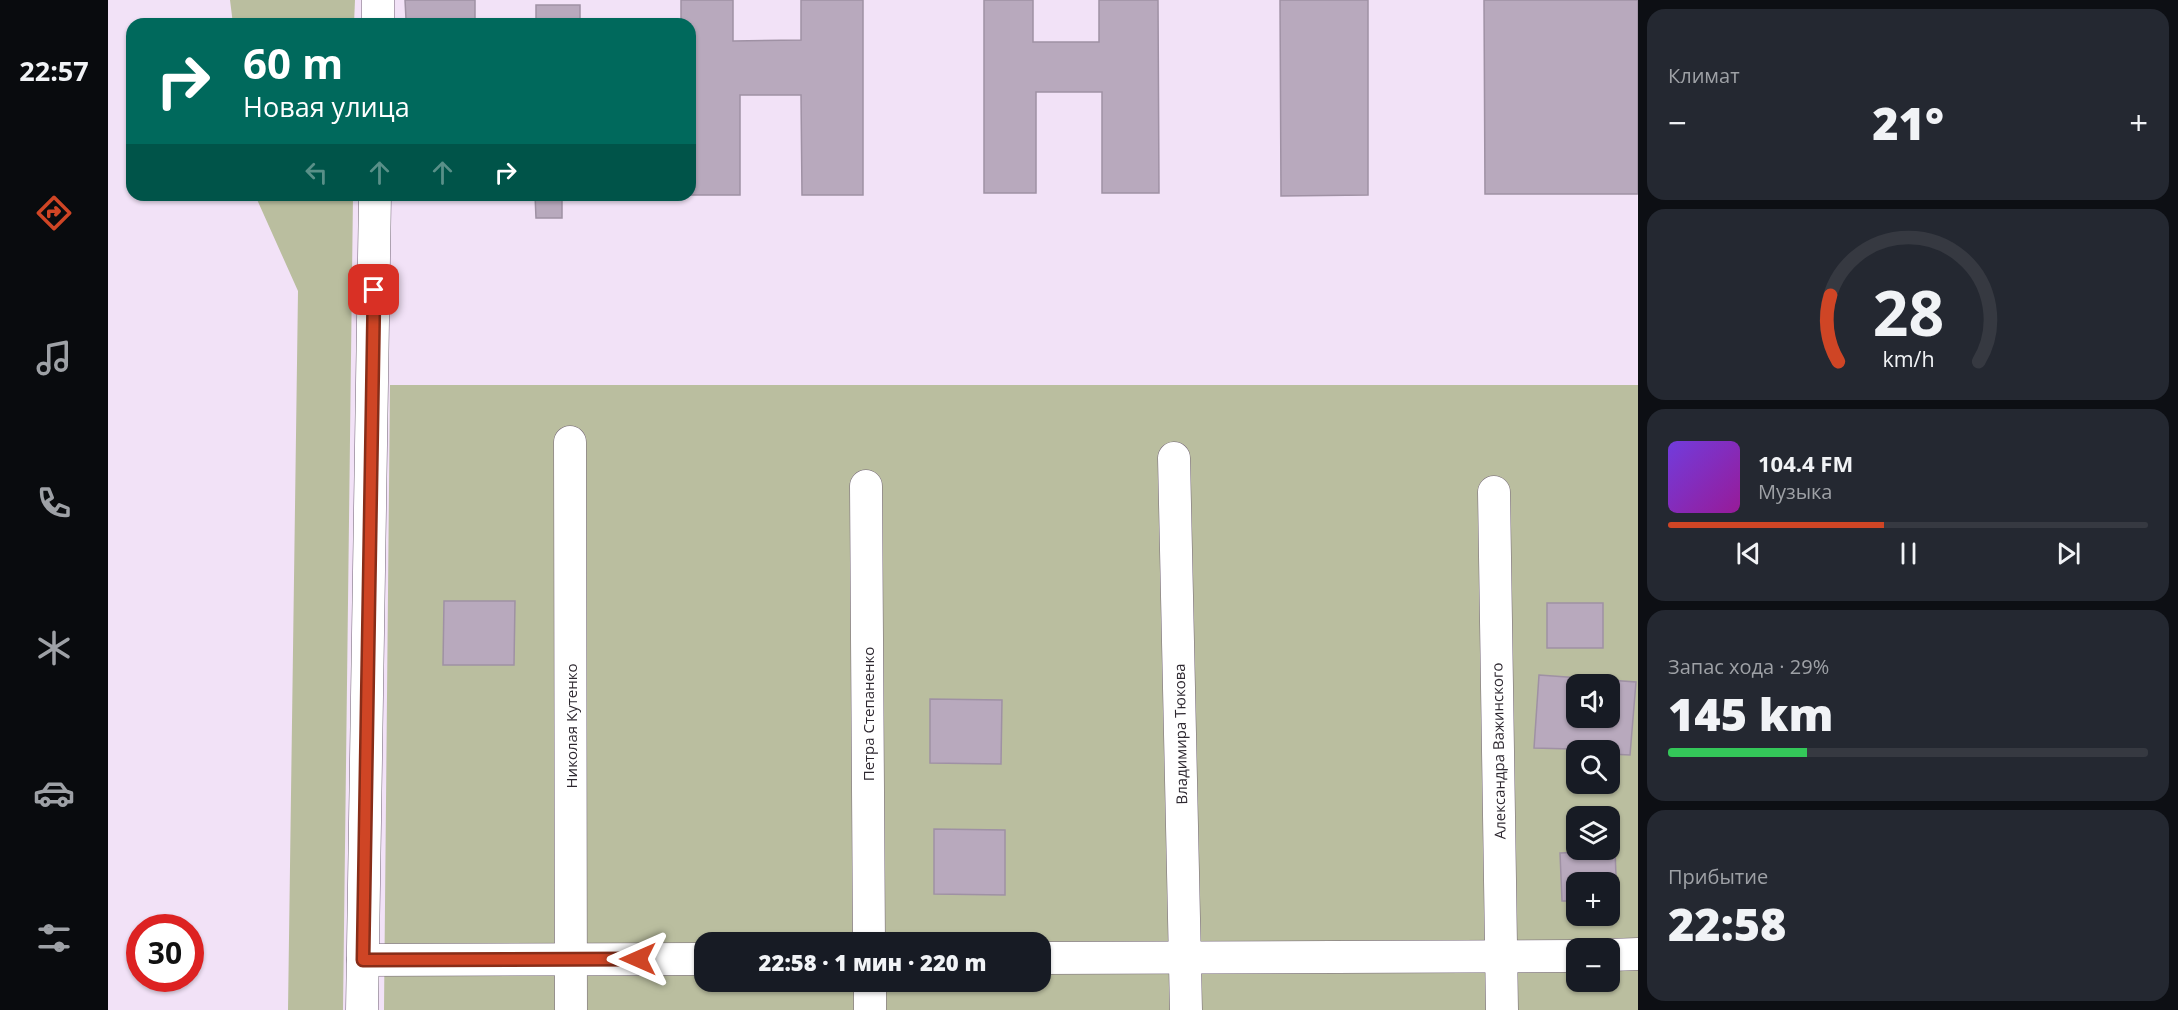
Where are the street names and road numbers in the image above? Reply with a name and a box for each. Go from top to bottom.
street label: Петра Степаненко [858,647,878,781]
street label: Александра Важинского [1486,662,1510,840]
street label: Владимира Тюкова [1169,663,1191,805]
street label: Николая Кутенко [561,664,581,788]

